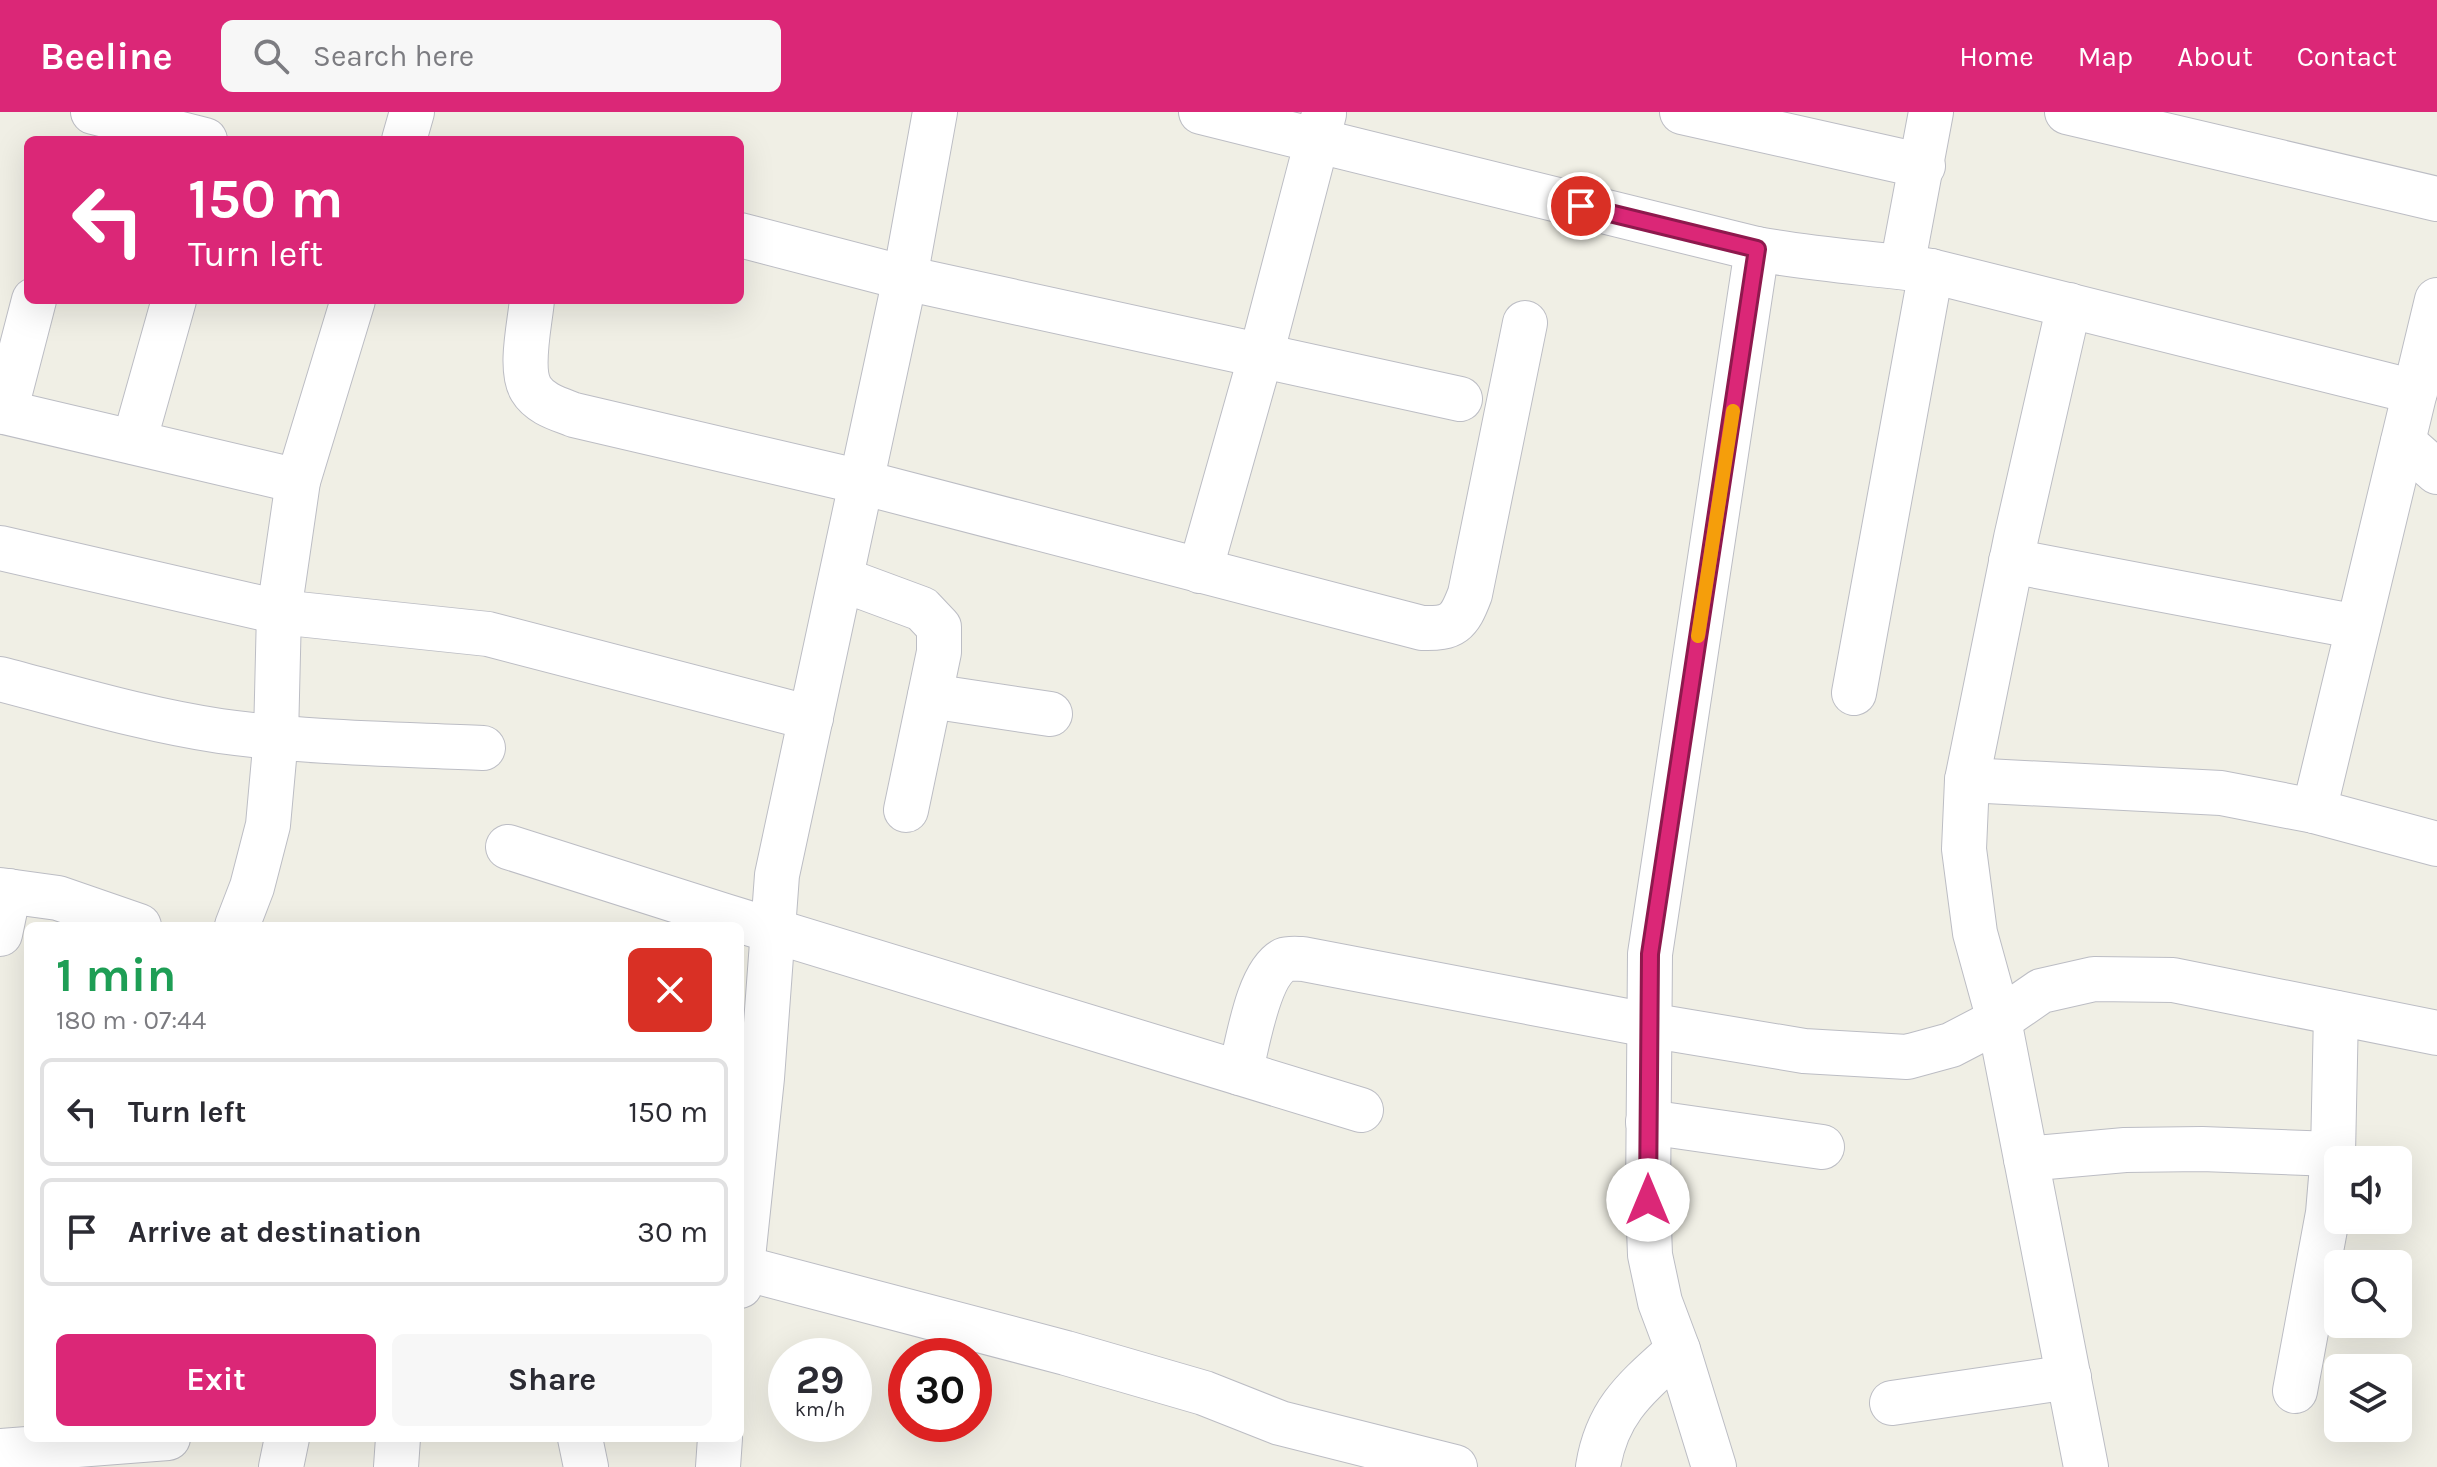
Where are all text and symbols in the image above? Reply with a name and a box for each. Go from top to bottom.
search box [221,20,781,92]
text: Beeline [40,34,173,79]
icon: search [249,34,293,78]
text: Search here [313,38,474,74]
text: Home [1959,40,2034,73]
text: Map [2078,40,2133,73]
text: About [2177,40,2253,73]
text: Contact [2297,40,2397,73]
text: 150 m [188,166,343,231]
icon: left [56,168,160,272]
pin [1547,172,1615,240]
icon: arrive [1559,184,1603,228]
text: Turn left [188,233,323,275]
text: 1 min [56,947,176,1003]
button: close [628,948,712,1032]
text: 180 m · 07:44 [56,1005,206,1036]
icon: left [60,1090,104,1134]
text: Turn left [128,1094,246,1130]
text: 150 m [628,1094,708,1130]
map controls [2324,1146,2412,1442]
button: sound [2324,1146,2412,1234]
position arrow [1606,1158,1690,1242]
icon: arrive [60,1210,104,1254]
text: Arrive at destination [128,1214,422,1250]
text: 30 m [637,1214,708,1250]
button: search [2324,1250,2412,1338]
button: Exit [56,1334,376,1426]
button: Share [392,1334,712,1426]
speed limit sign: 30 [888,1338,992,1442]
button: layers [2324,1354,2412,1442]
text: 29 [796,1356,844,1403]
text: km/h [795,1398,845,1421]

